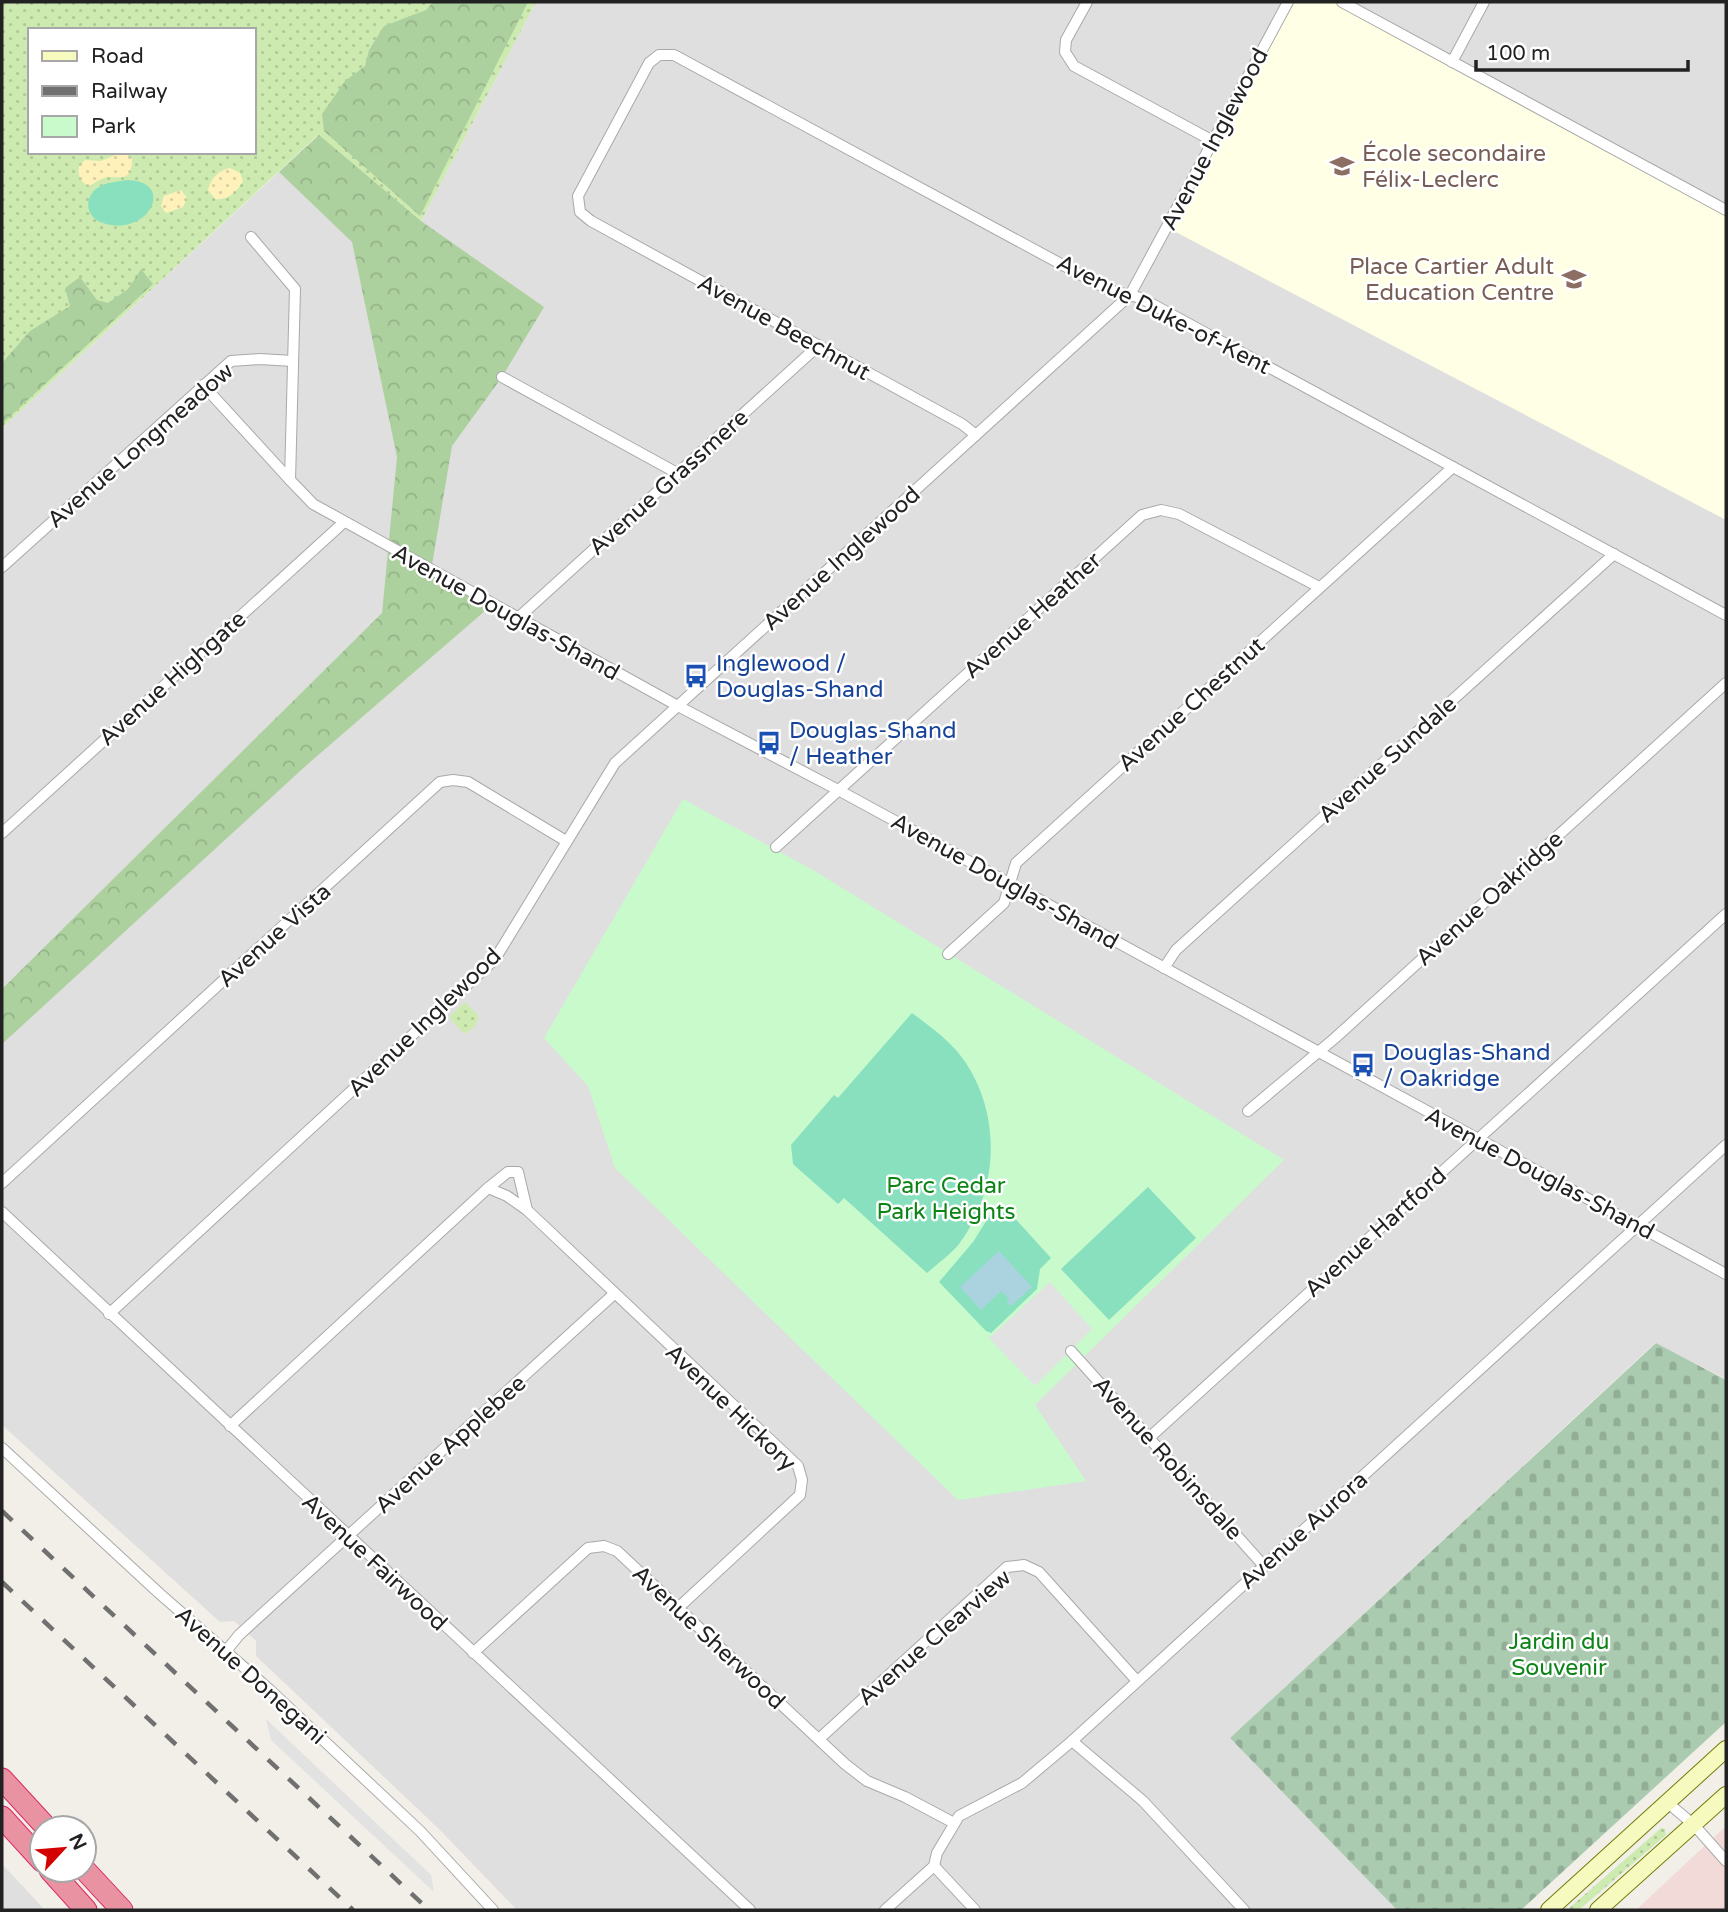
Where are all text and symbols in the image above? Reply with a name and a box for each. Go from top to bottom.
legend [28,28,256,154]
scale bar [1476,28,1688,72]
text: 100 m [1486,41,1550,66]
text: Road [91,44,144,69]
street label: Avenue Inglewood [1155,44,1275,235]
text: Railway [91,79,168,104]
text: Park [91,114,136,139]
place label: École secondaire Félix-Leclerc [1362,140,1546,194]
school or university icon: École secondaire Félix-Leclerc [1328,152,1356,180]
street label: Avenue Duke-of-Kent [1052,249,1275,381]
place label: Place Cartier Adult Education Centre [1349,253,1554,307]
school or university icon: Place Cartier Adult Education Centre [1560,265,1588,293]
street label: Avenue Beechnut [692,269,875,387]
street label: Avenue Longmeadow [42,357,240,534]
street label: Avenue Grassmere [583,404,754,562]
street label: Avenue Inglewood [757,481,926,637]
street label: Avenue Douglas-Shand [387,539,624,687]
street label: Avenue Heather [958,546,1107,685]
street label: Avenue Highgate [93,605,252,752]
street label: Avenue Chestnut [1113,631,1271,778]
place label: Inglewood / Douglas-Shand [716,650,883,704]
bus stop icon: Inglewood / Douglas-Shand [682,662,710,690]
street label: Avenue Sundale [1313,690,1463,829]
place label: Douglas-Shand / Heather [789,717,956,771]
bus stop icon: Douglas-Shand / Heather [755,729,783,757]
street label: Avenue Douglas-Shand [886,808,1123,956]
street label: Avenue Oakridge [1410,825,1569,972]
street label: Avenue Vista [212,878,337,994]
street label: Avenue Inglewood [342,942,507,1103]
place label: Douglas-Shand / Oakridge [1383,1039,1550,1093]
bus stop icon: Douglas-Shand / Oakridge [1349,1051,1377,1079]
street label: Avenue Douglas-Shand [1420,1101,1659,1246]
street label: Avenue Hartford [1299,1162,1452,1304]
park label: Parc Cedar Park Heights [877,1172,1015,1226]
street label: Avenue Hickory [659,1338,801,1477]
street label: Avenue Applebee [369,1370,532,1520]
street label: Avenue Robinsdale [1087,1371,1248,1546]
street label: Avenue Aurora [1234,1466,1374,1596]
street label: Avenue Fairwood [296,1488,453,1637]
street label: Avenue Sherwood [626,1560,791,1716]
street label: Avenue Clearview [852,1564,1017,1712]
street label: Avenue Donegani [169,1601,332,1751]
park label: Jardin du Souvenir [1509,1628,1609,1682]
north arrow [28,1814,98,1884]
text: N [64,1830,91,1854]

